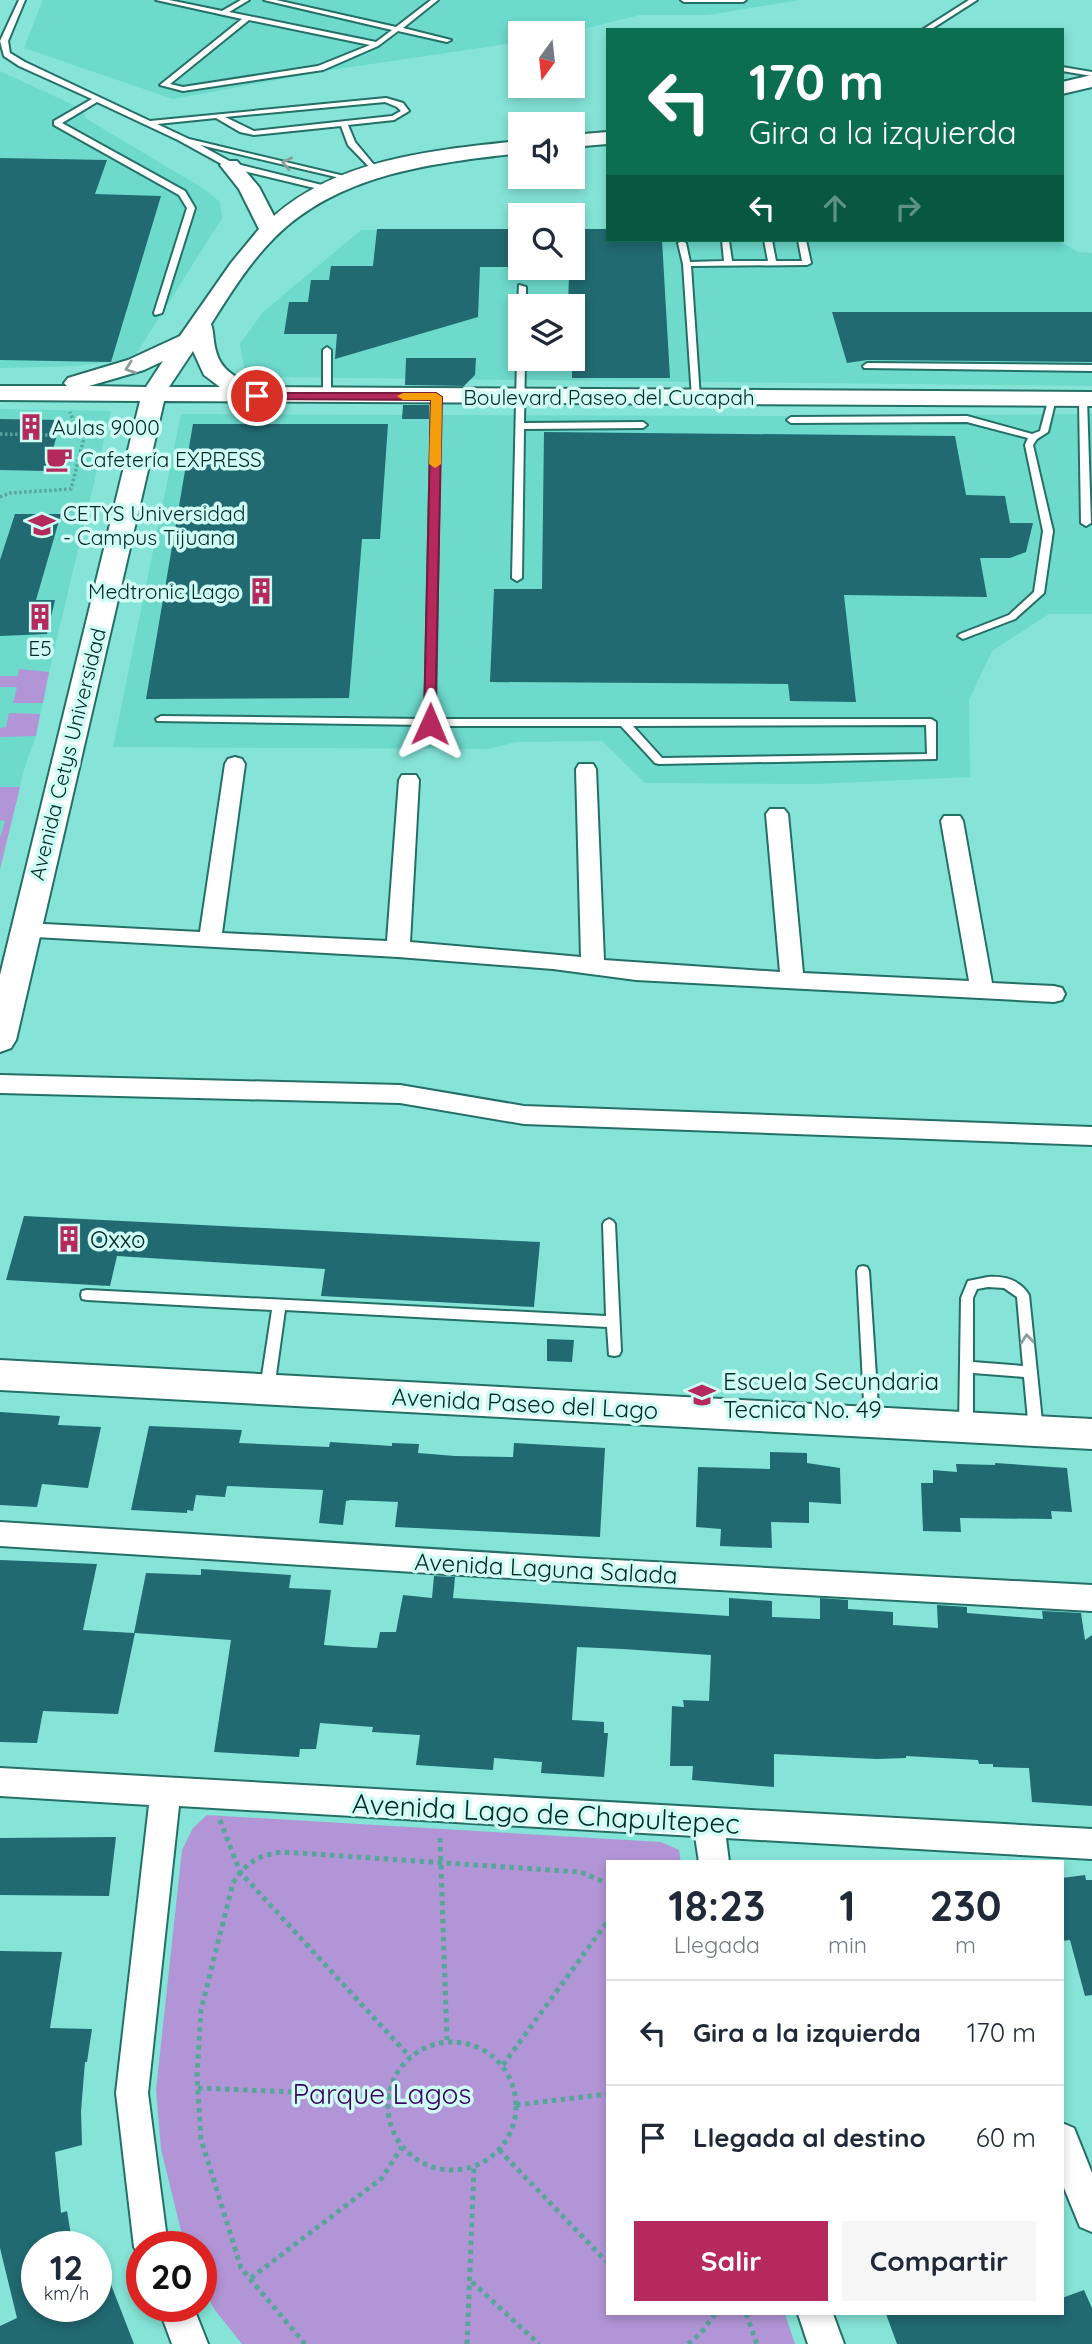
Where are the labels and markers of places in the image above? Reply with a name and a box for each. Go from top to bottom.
pin [227,366,287,426]
building icon: Aulas 9000 [16,412,46,442]
place label: Aulas 9000 [52,414,160,440]
cafe icon: Cafetería EXPRESS [44,444,74,474]
place label: Cafetería EXPRESS [80,446,262,472]
place label: CETYS Universidad - Campus Tijuana [63,500,245,550]
school or university icon: CETYS Universidad - Campus Tijuana [27,510,57,540]
building icon: Medtronic Lago [246,576,276,606]
place label: Medtronic Lago [88,578,240,604]
building icon: E5 [25,602,55,632]
place label: E5 [28,635,52,661]
building icon: Oxxo [54,1224,84,1254]
place label: Oxxo [90,1224,146,1254]
place label: Escuela Secundaria Tecnica No. 49 [723,1366,939,1424]
school or university icon: Escuela Secundaria Tecnica No. 49 [687,1380,717,1410]

